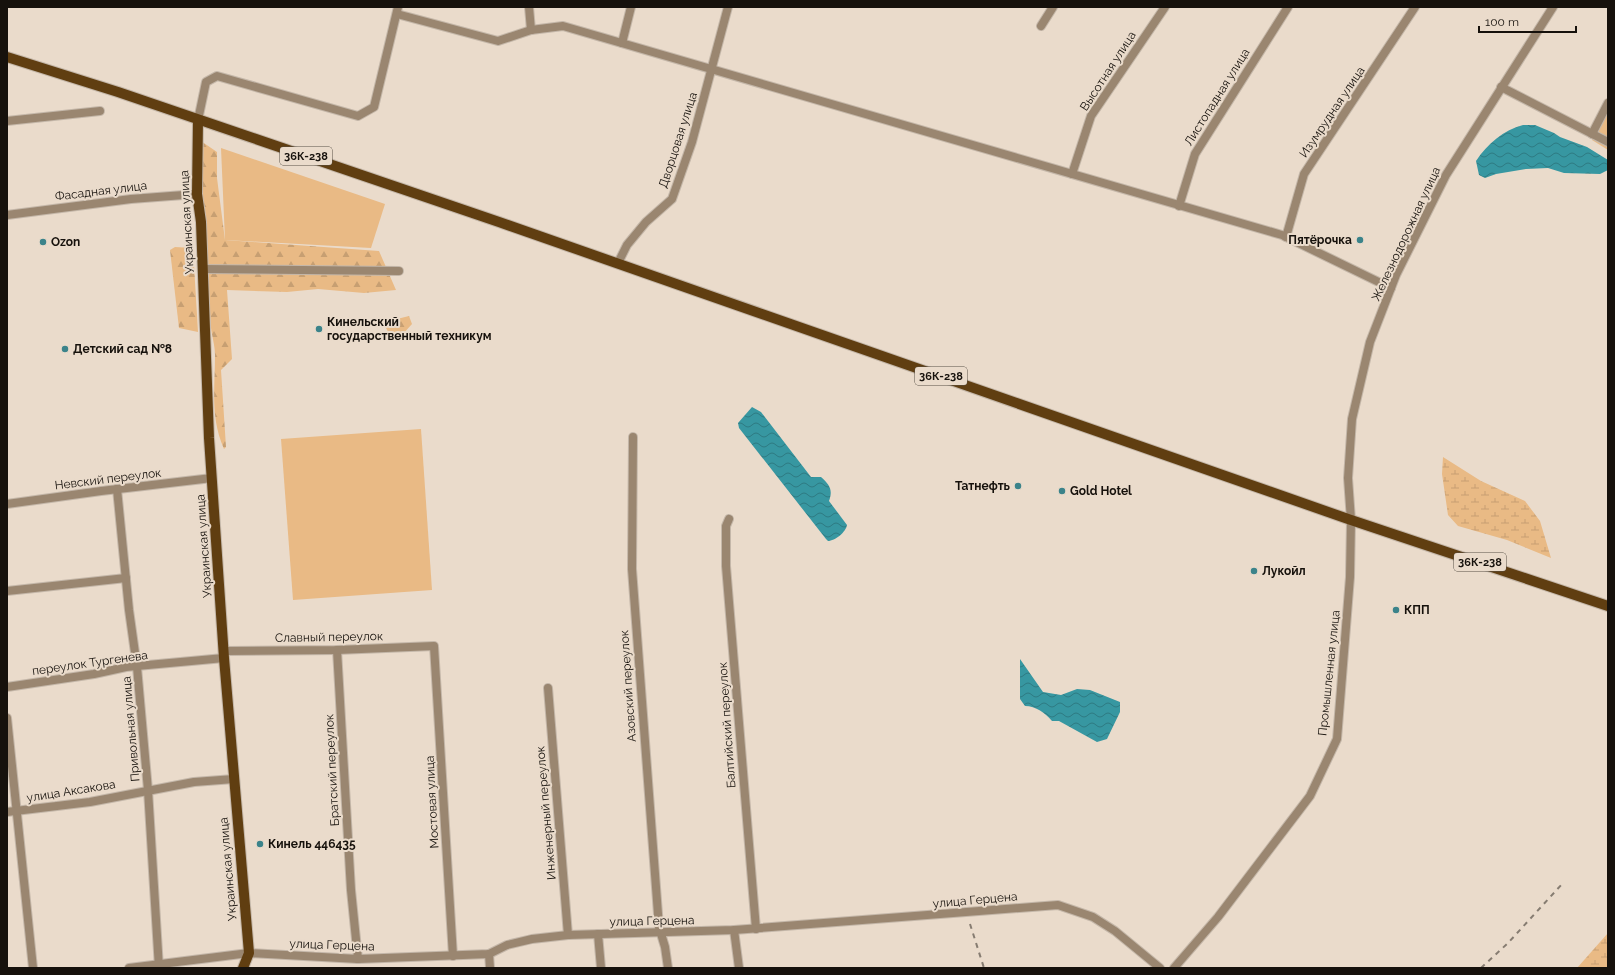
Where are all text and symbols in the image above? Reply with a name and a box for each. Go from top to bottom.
scale bar [1479,8,1576,34]
text: 100 m [1485,15,1519,29]
street label: Высотная улица [1077,29,1139,113]
street label: Листопадная улица [1181,46,1253,148]
street label: Изумрудная улица [1296,64,1368,160]
street label: Дворцовая улица [656,90,700,190]
road number: 36К-238 [280,147,332,165]
street label: Железнодорожная улица [1369,165,1443,303]
street label: Украинская улица [177,170,197,274]
street label: Фасадная улица [54,178,148,204]
place label: Пятёрочка [1288,233,1352,247]
place label: Ozon [51,235,80,249]
marker: Пятёрочка [1355,235,1365,245]
marker: Ozon [38,237,48,247]
place label: Кинельский государственный техникум [327,315,492,343]
marker: Кинельский государственный техникум [314,324,324,334]
place label: Детский сад №8 [73,342,172,356]
marker: Детский сад №8 [60,344,70,354]
road number: 36К-238 [915,367,967,385]
street label: Невский переулок [54,466,162,492]
place label: Татнефть [955,479,1011,493]
marker: Татнефть [1013,481,1023,491]
place label: Gold Hotel [1070,484,1132,498]
marker: Gold Hotel [1057,486,1067,496]
street label: Украинская улица [193,494,215,598]
road number: 36К-238 [1454,553,1506,571]
place label: Лукойл [1262,564,1306,578]
marker: Лукойл [1249,566,1259,576]
place label: КПП [1404,603,1430,617]
marker: КПП [1391,605,1401,615]
street label: Промышленная улица [1315,609,1343,737]
street label: Славный переулок [275,629,383,645]
street label: Азовский переулок [617,630,639,742]
street label: переулок Тургенева [31,648,149,678]
street label: Балтийский переулок [716,662,738,788]
street label: Привольная улица [119,676,143,782]
street label: Братский переулок [322,714,342,826]
street label: Инженерный переулок [533,746,559,880]
street label: Мостовая улица [423,755,441,849]
street label: улица Аксакова [26,777,116,805]
street label: Украинская улица [216,817,240,921]
place label: Кинель 446435 [268,837,356,851]
marker: Кинель 446435 [255,839,265,849]
street label: улица Герцена [932,889,1018,911]
street label: улица Герцена [609,913,695,929]
street label: улица Герцена [289,937,375,953]

